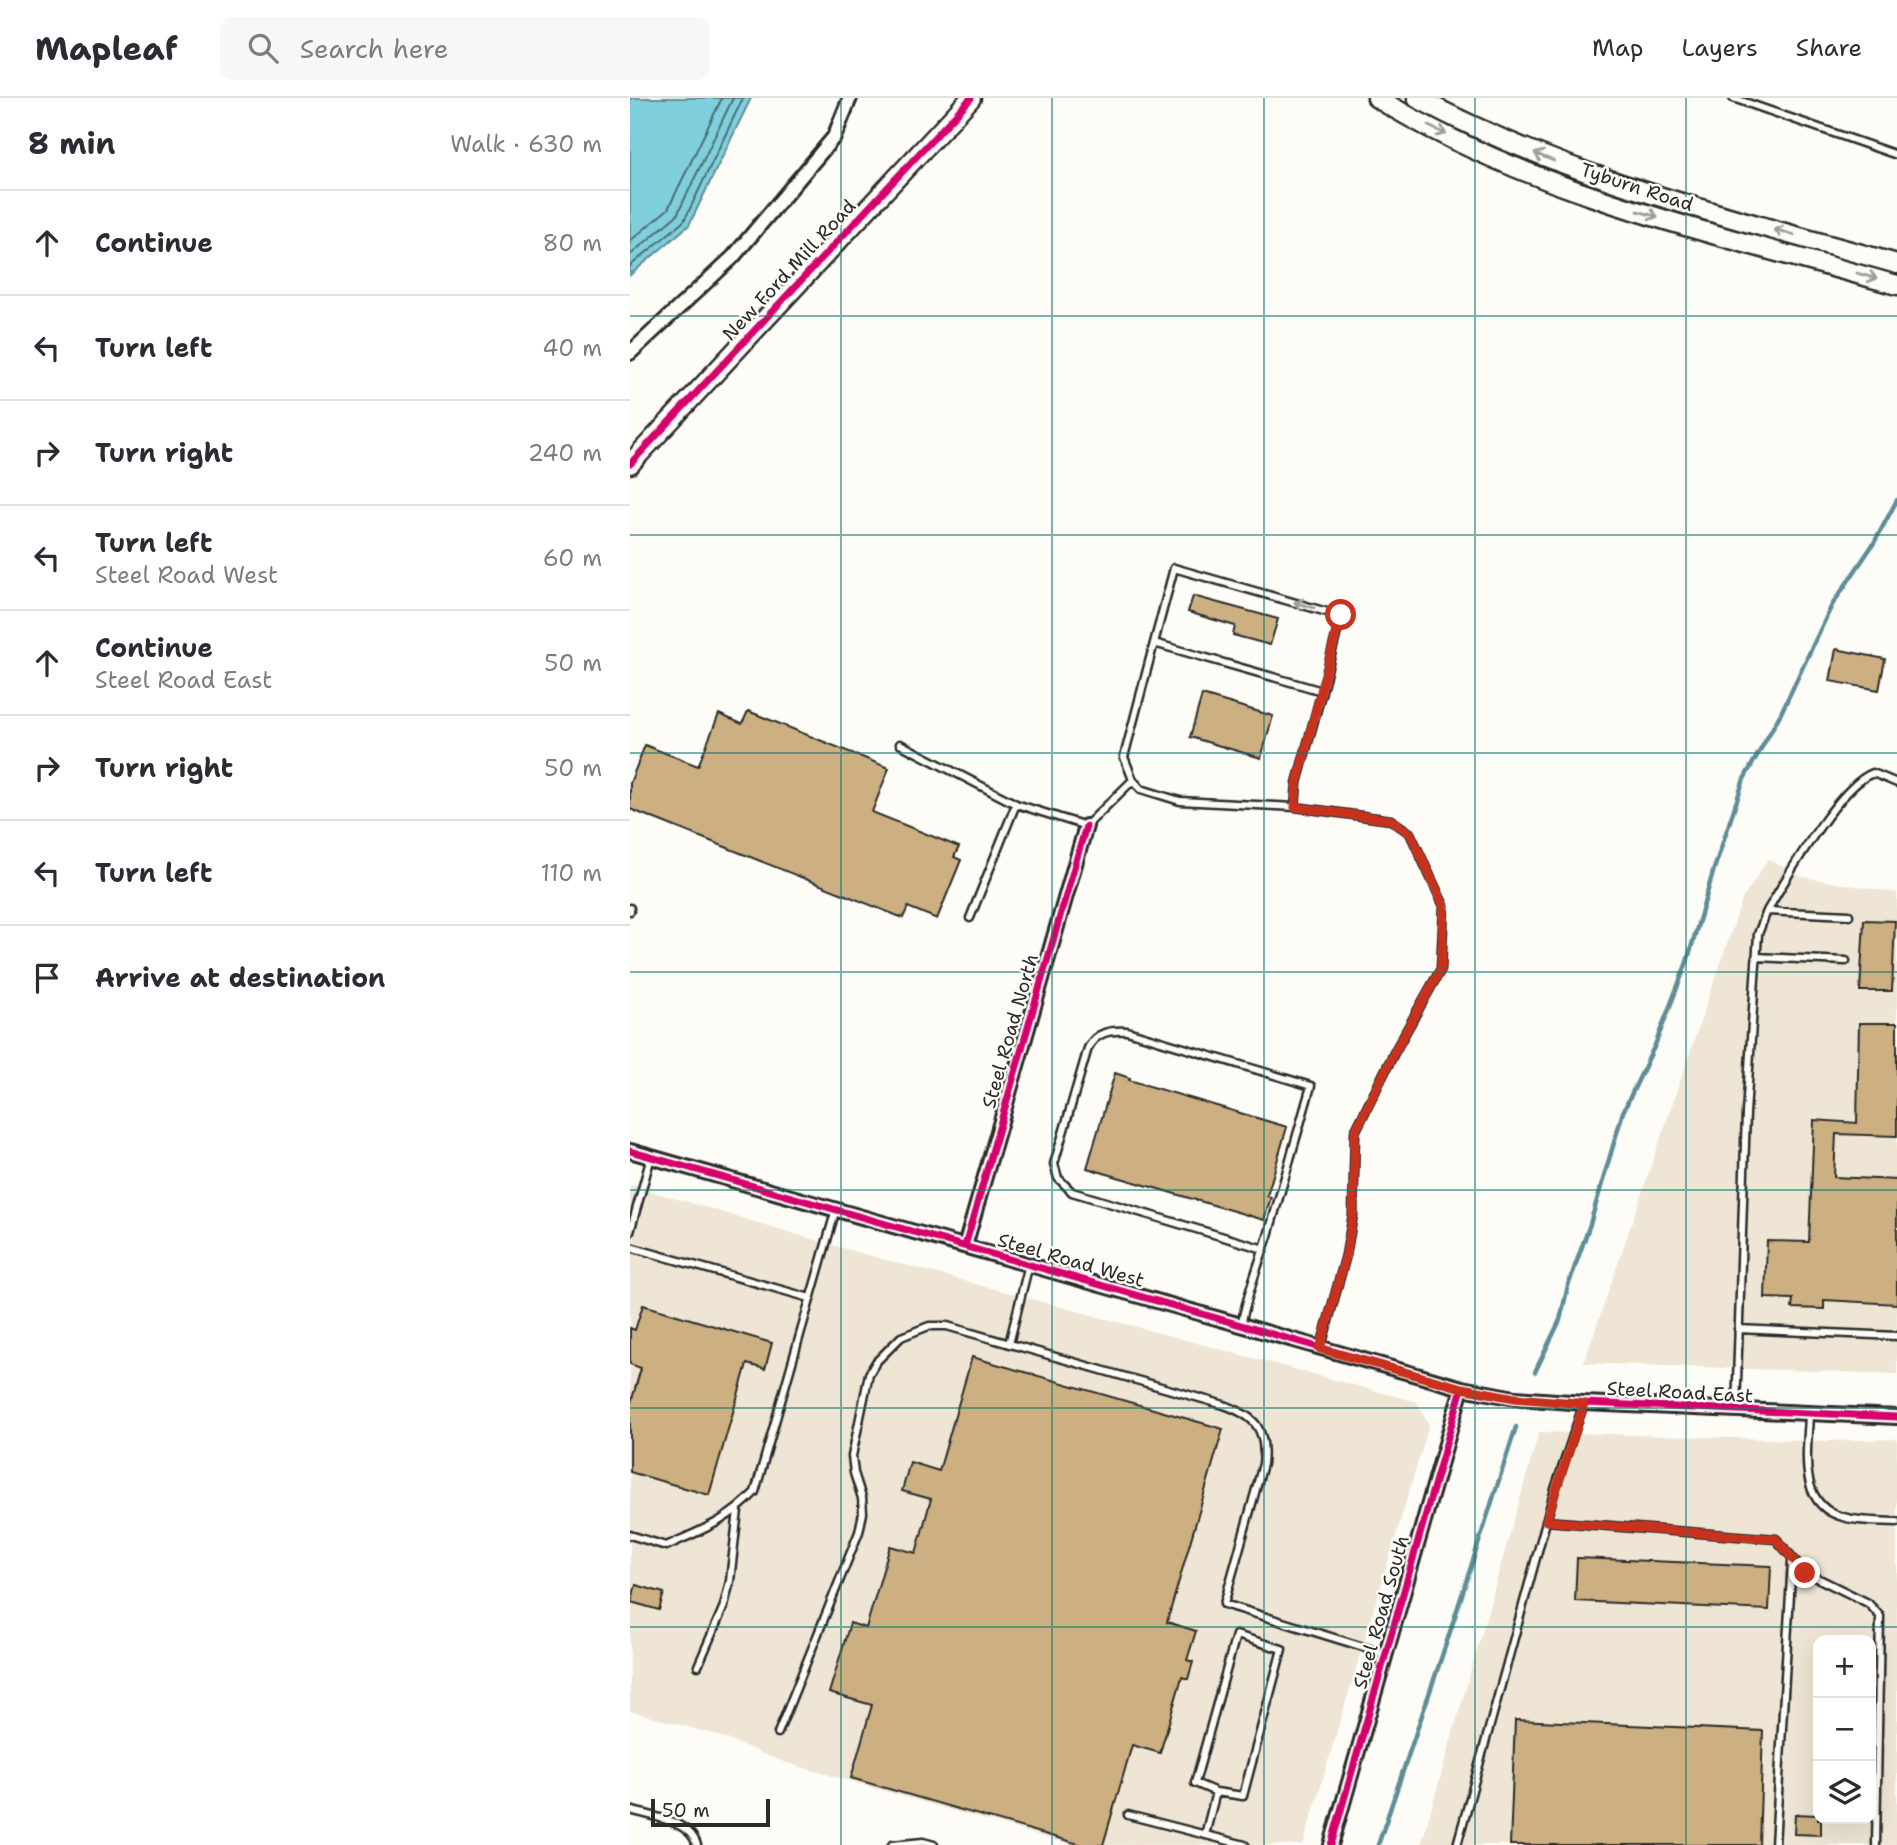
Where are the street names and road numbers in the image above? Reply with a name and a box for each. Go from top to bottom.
street label: Tyburn Road [1577,157,1697,217]
street label: New Ford Mill Road [717,194,861,346]
street label: Steel Road North [976,951,1044,1111]
street label: Steel Road West [995,1227,1147,1293]
street label: Steel Road East [1606,1376,1754,1408]
street label: Steel Road South [1347,1532,1415,1692]

